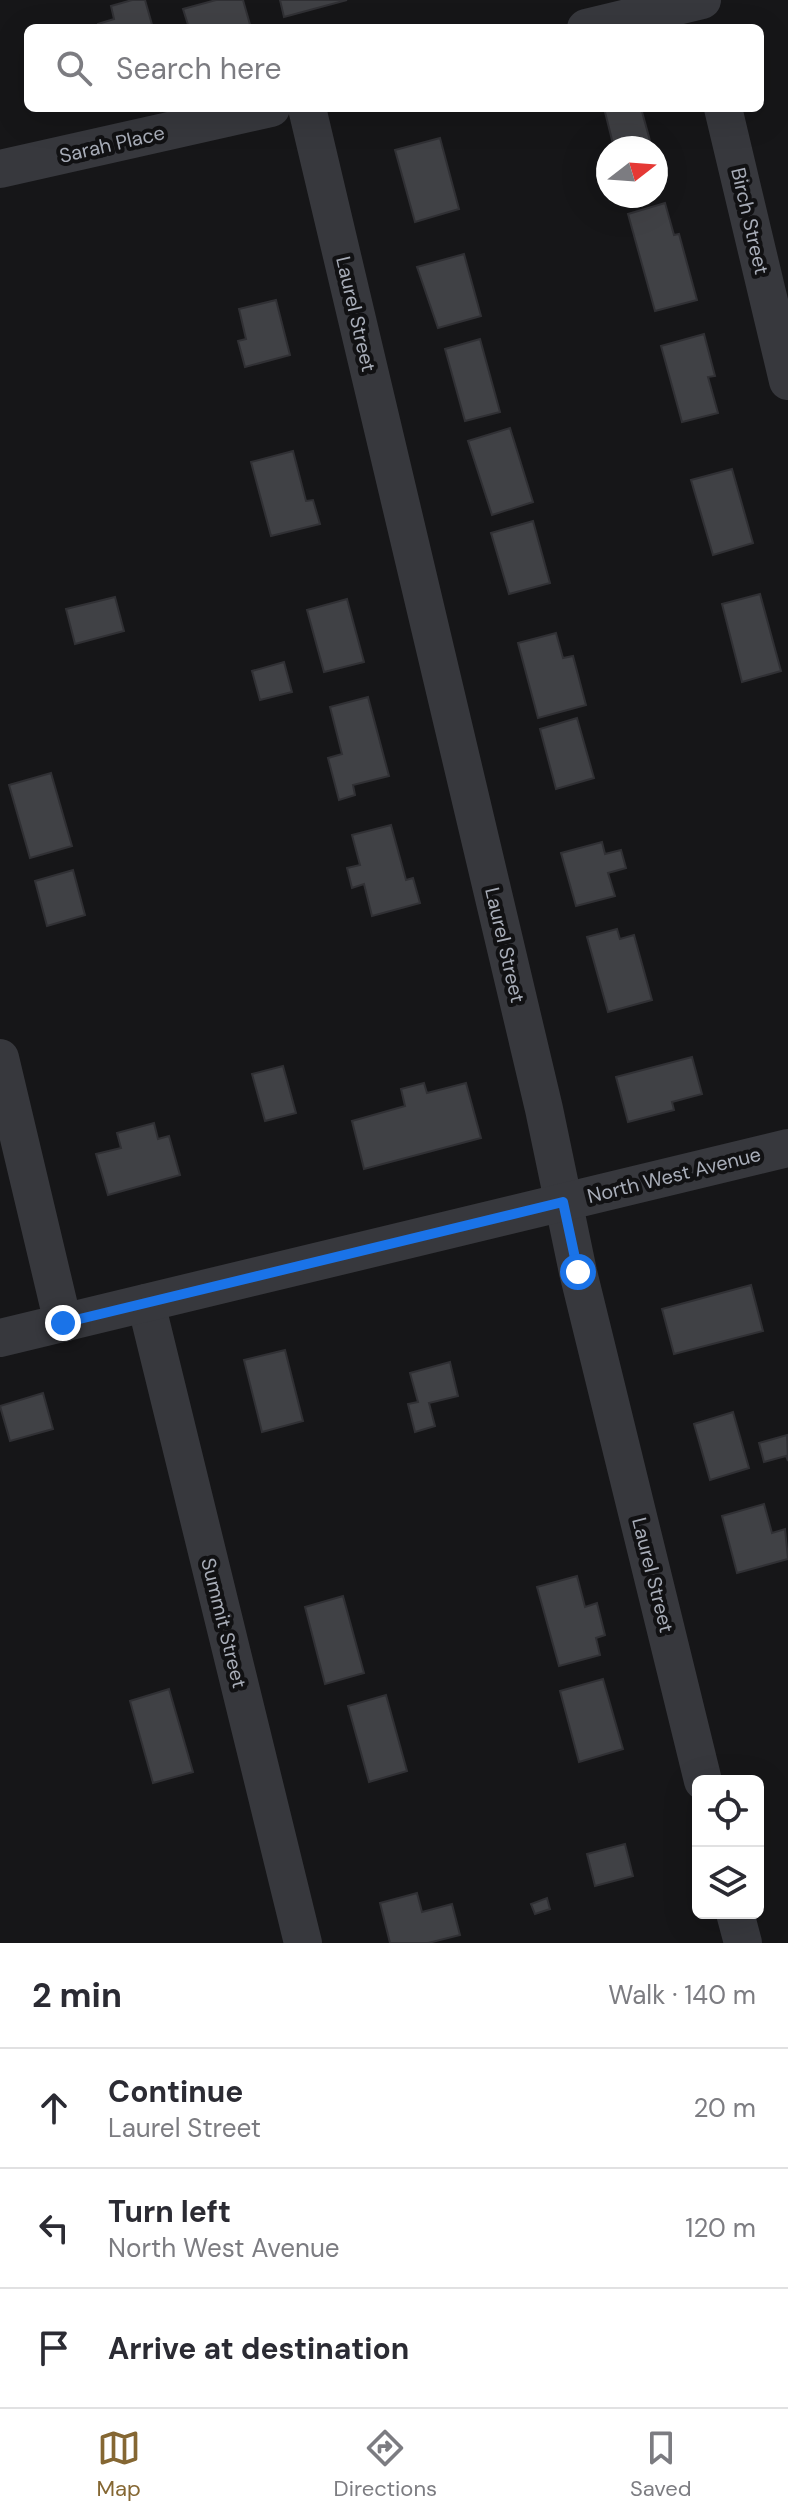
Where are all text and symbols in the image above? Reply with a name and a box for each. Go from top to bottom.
search box [24,24,764,112]
icon: search [52,46,96,90]
text: Search here [116,49,282,88]
street label: Sarah Place [57,119,167,169]
north arrow [596,136,668,208]
street label: Birch Street [725,165,775,277]
street label: Laurel Street [330,254,382,374]
street label: Laurel Street [479,885,531,1005]
street label: North West Avenue [584,1141,764,1209]
route start [560,1254,596,1290]
route end [45,1305,81,1341]
street label: Laurel Street [626,1515,680,1635]
street label: Summit Street [195,1555,253,1691]
map controls [692,1775,764,1919]
button: locate [692,1775,764,1847]
button: layers [692,1847,764,1919]
text: 2 min [32,1973,122,2018]
text: Walk · 140 m [608,1978,756,2012]
text: Continue [108,2072,243,2111]
icon: ahead [32,2086,76,2130]
text: 20 m [693,2091,756,2125]
text: Laurel Street [108,2111,261,2145]
text: Turn left [108,2192,231,2231]
icon: left [32,2206,76,2250]
text: 120 m [685,2211,756,2245]
text: North West Avenue [108,2231,340,2265]
icon: arrive [32,2326,76,2370]
text: Arrive at destination [108,2329,409,2368]
tab: Map [96,2426,141,2503]
tab: Directions [334,2426,437,2503]
tab: Saved [630,2426,692,2503]

